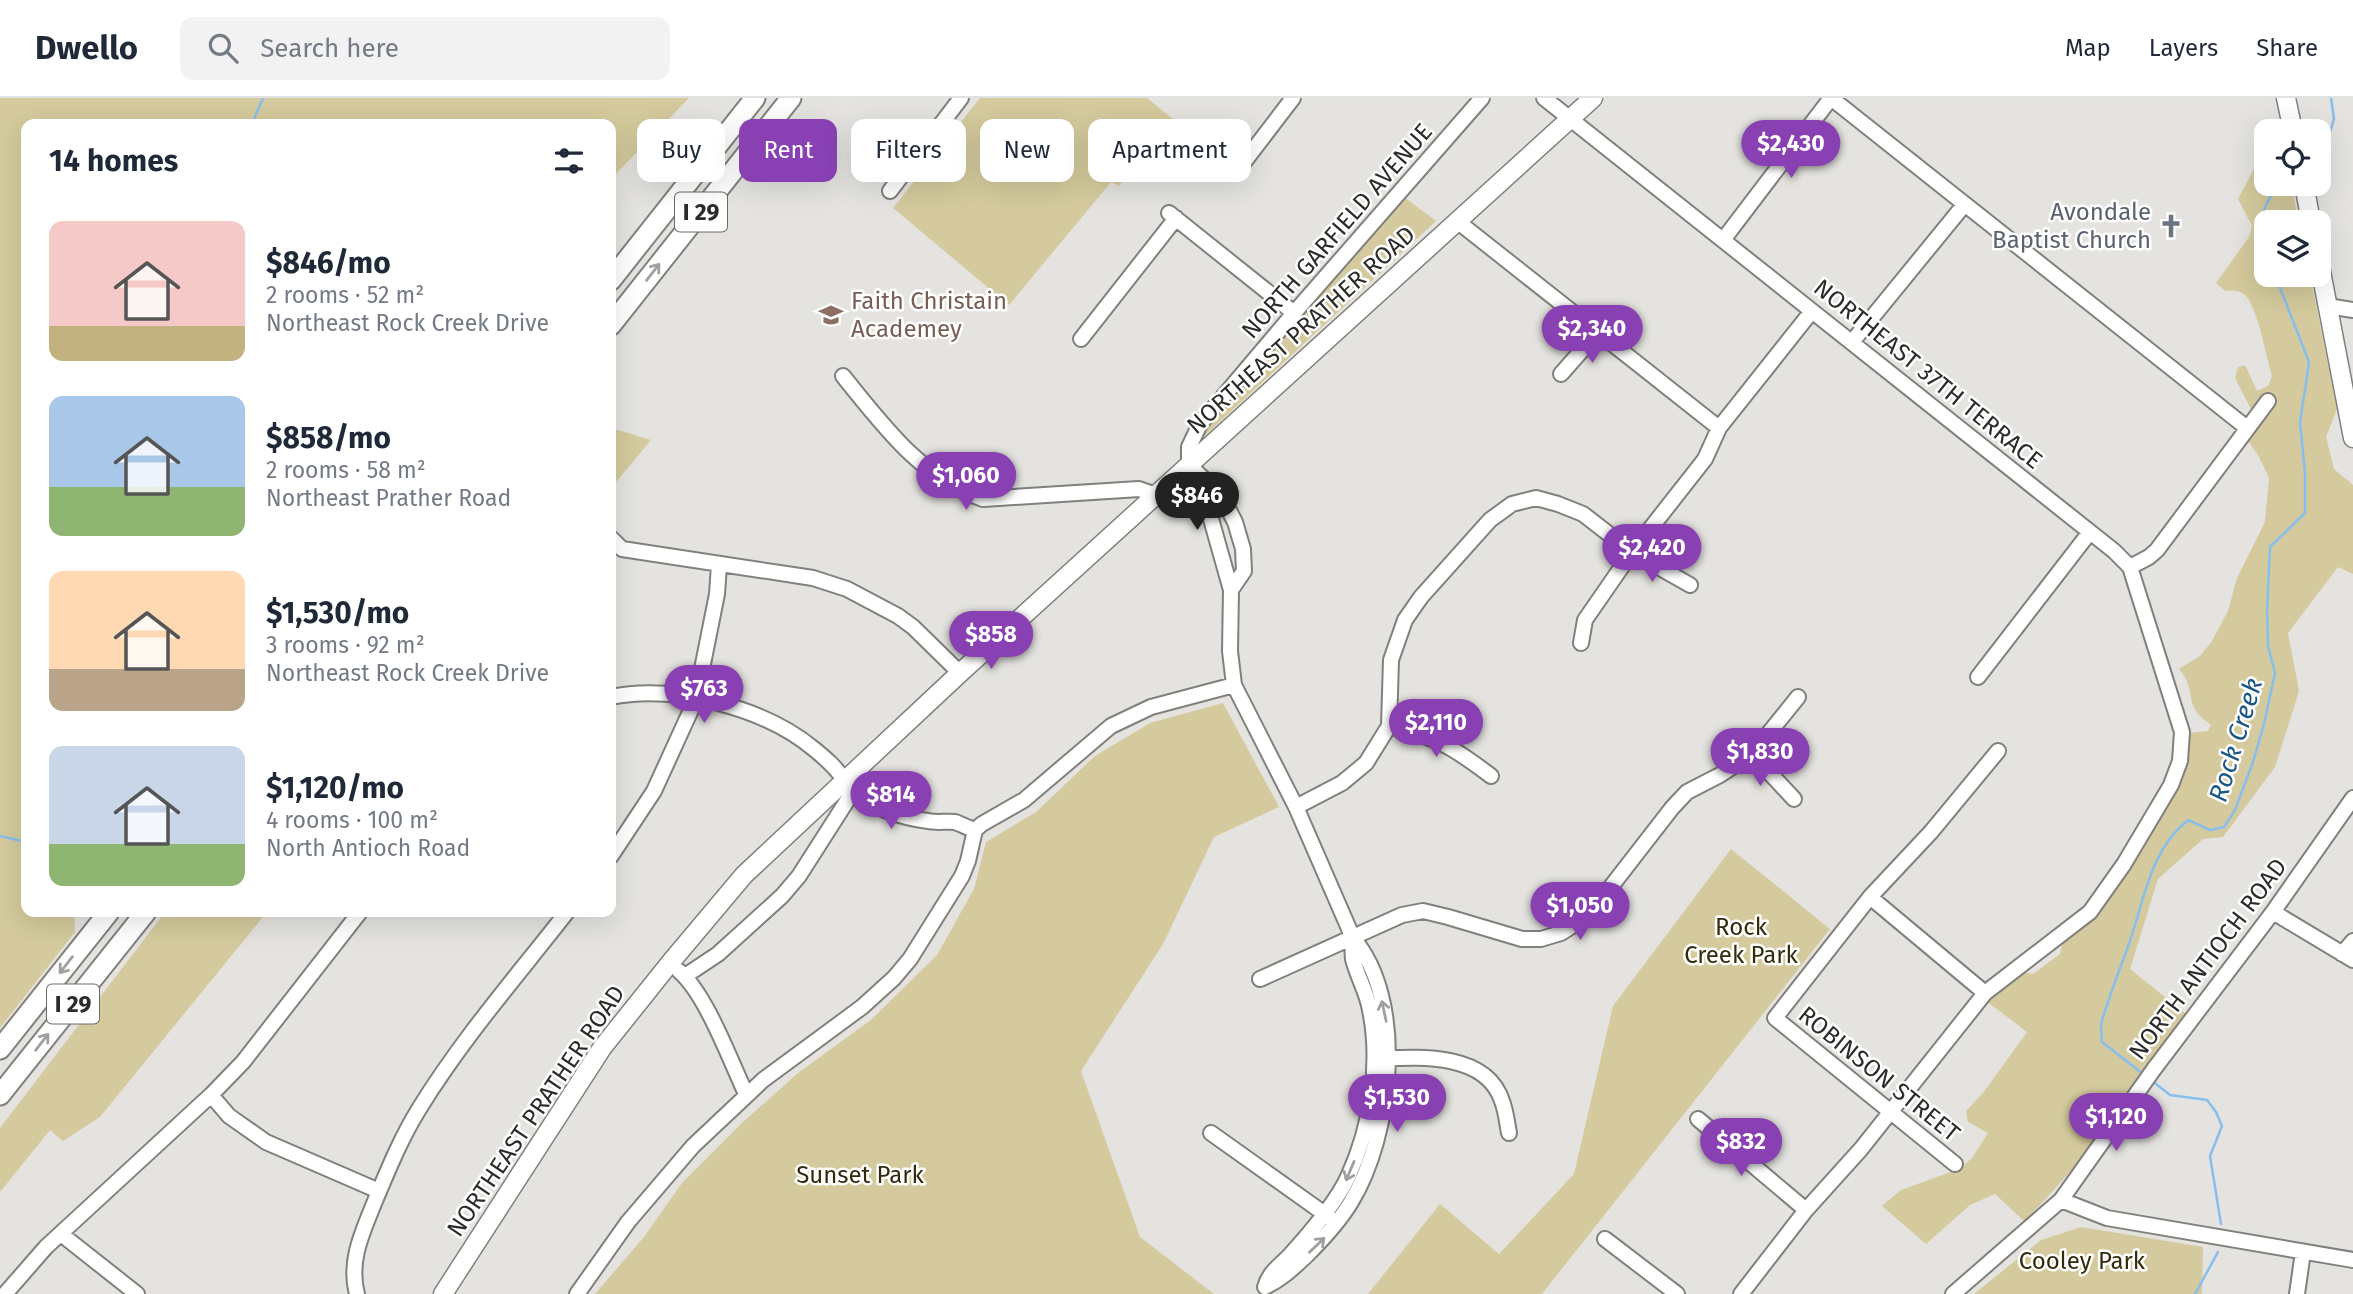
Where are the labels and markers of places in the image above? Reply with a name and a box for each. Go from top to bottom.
pin: $2,430 [1734,120,1848,180]
place label: Avondale Baptist Church [1992,198,2151,254]
church icon: Avondale Baptist Church [2157,212,2185,240]
place label: Faith Christain Academey [851,287,1007,343]
school or university icon: Faith Christain Academey [817,301,845,329]
pin: $2,340 [1535,306,1649,365]
pin: $1,060 [909,452,1023,512]
pin: $846 [1156,472,1238,532]
pin: $2,420 [1595,524,1709,584]
pin: $858 [950,612,1032,671]
pin: $763 [663,666,745,725]
pin: $2,110 [1379,700,1493,759]
pin: $1,830 [1703,728,1817,788]
pin: $814 [850,772,932,831]
pin: $1,050 [1523,882,1637,942]
pin: $1,530 [1340,1074,1454,1134]
pin: $1,120 [2059,1094,2173,1153]
pin: $832 [1700,1118,1782,1178]

